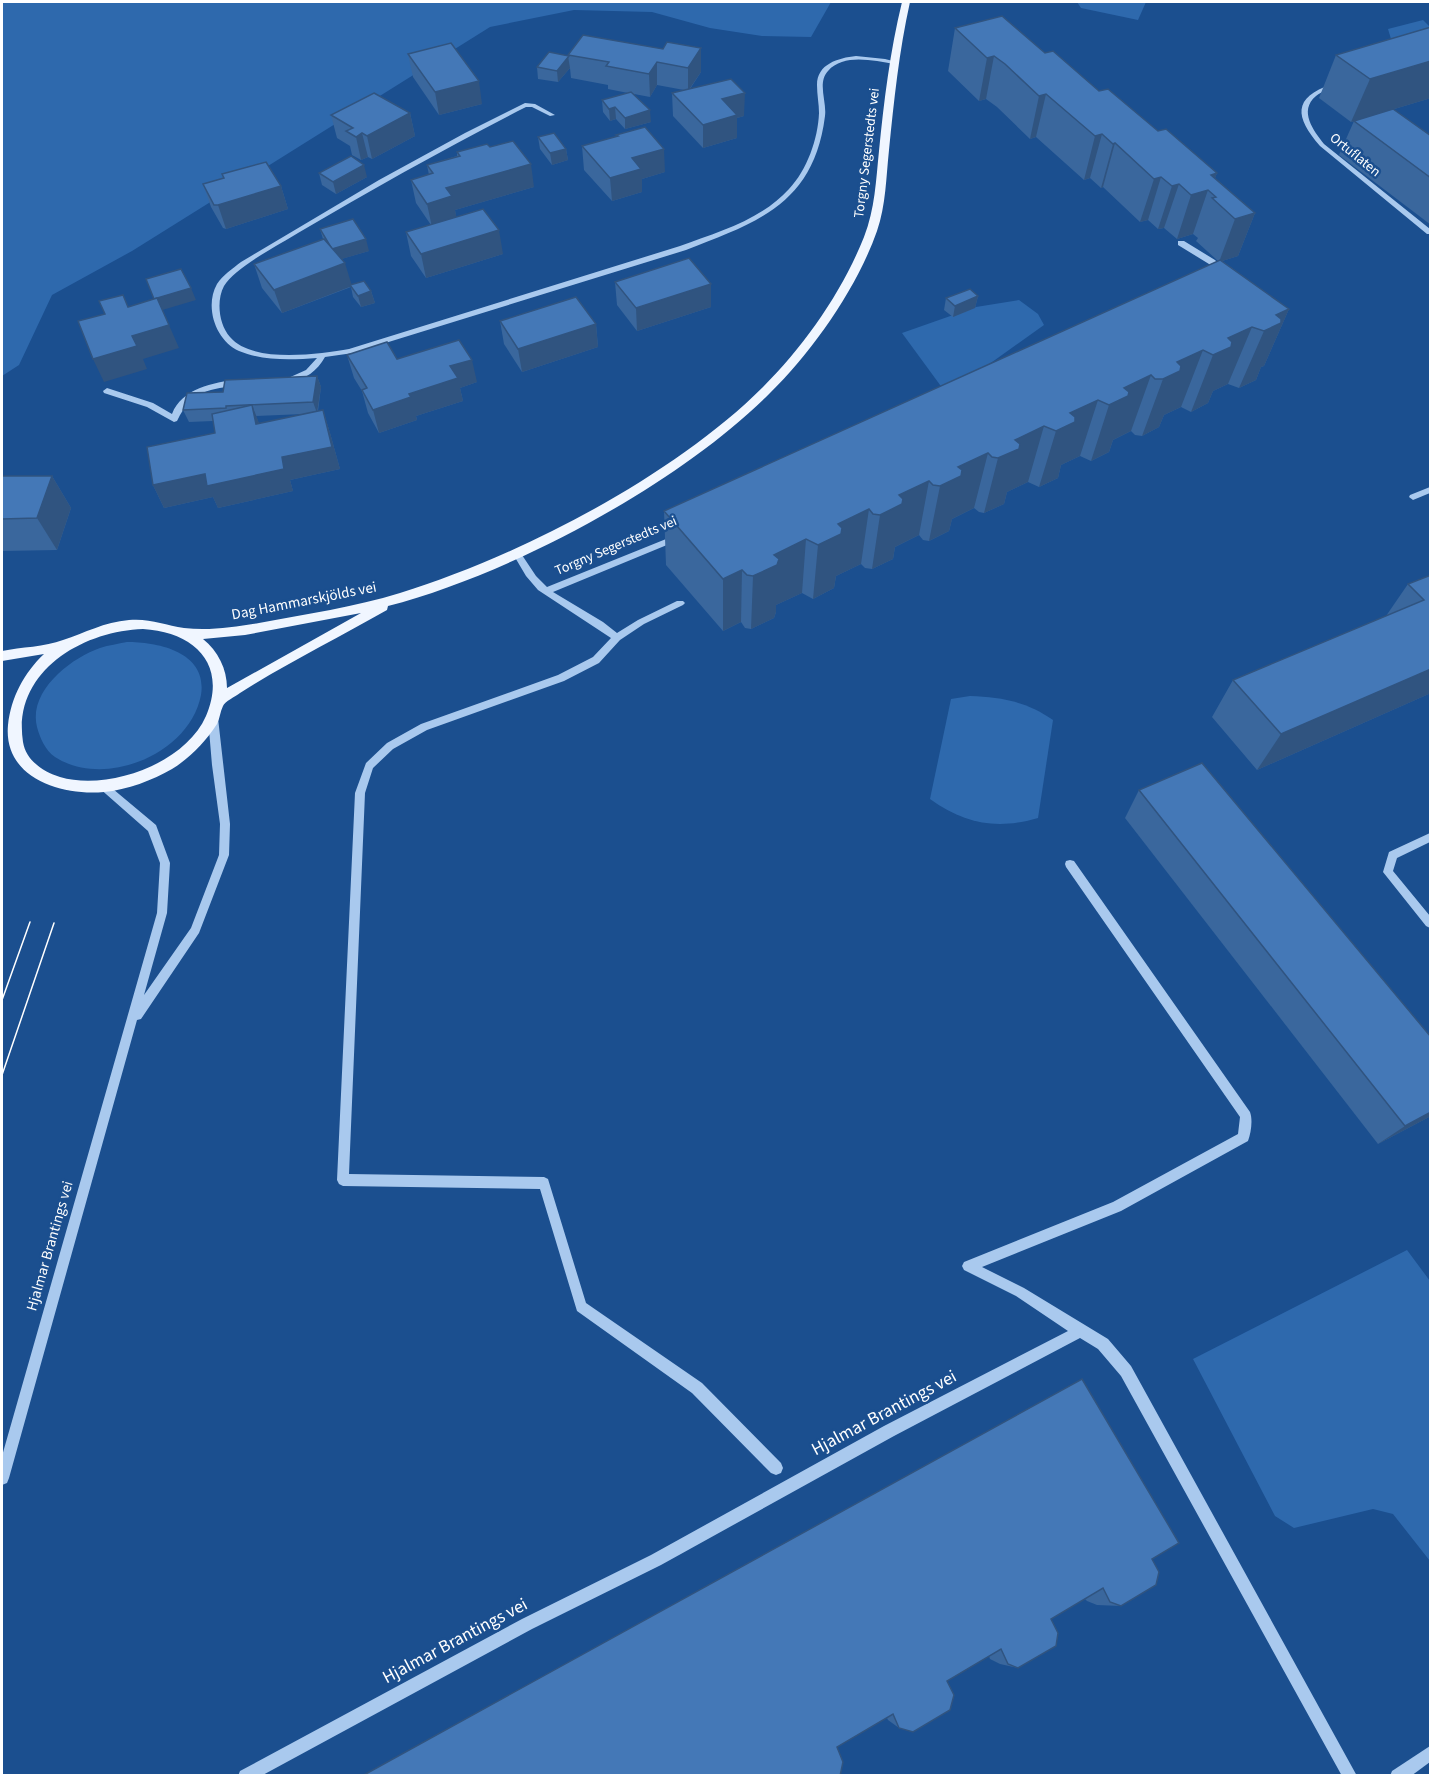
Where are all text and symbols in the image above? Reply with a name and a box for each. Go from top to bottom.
street label: Torgny Segerstedts vei [849,87,885,219]
street label: Ortuflaten [1325,128,1385,182]
street label: Torgny Segerstedts vei [552,511,680,581]
street label: Dag Hammarskjölds vei [230,577,378,625]
street label: Hjalmar Brantings vei [21,1179,79,1313]
street label: Hjalmar Brantings vei [807,1364,961,1462]
street label: Hjalmar Brantings vei [378,1592,532,1690]

